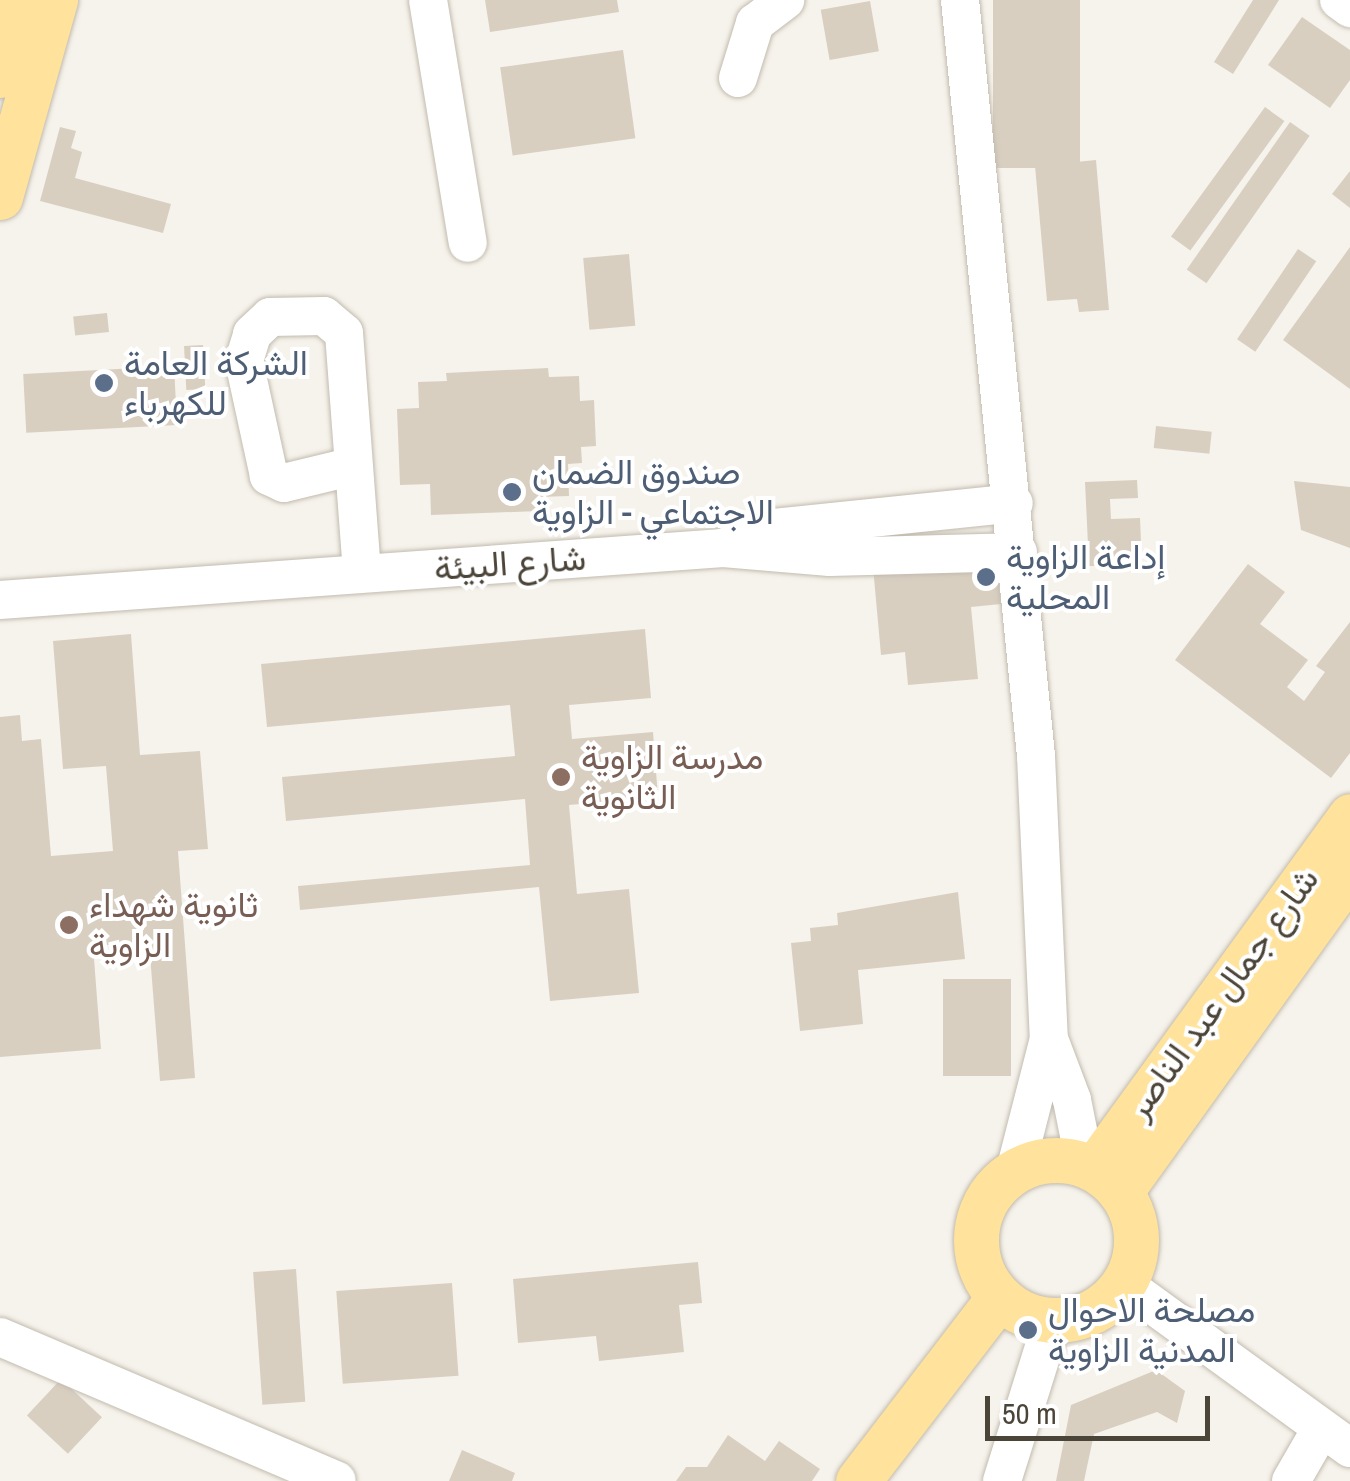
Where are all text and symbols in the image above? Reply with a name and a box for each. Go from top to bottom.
place label: الشركة العامة للكهرباء [124,342,308,424]
marker: الشركة العامة للكهرباء [93,372,115,394]
place label: صندوق الضمان الاجتماعي - الزاوية [532,451,774,533]
marker: صندوق الضمان الاجتماعي - الزاوية [501,481,523,503]
place label: إداعة الزاوية المحلية [1006,536,1165,618]
street label: شارع البيئة [433,537,587,589]
marker: إداعة الزاوية المحلية [975,566,997,588]
place label: مدرسة الزاوية الثانوية [581,736,763,818]
marker: مدرسة الزاوية الثانوية [550,766,572,788]
street label: شارع جمال عبد الناصر [1117,859,1327,1127]
place label: ثانوية شهداء الزاوية [89,884,258,966]
marker: ثانوية شهداء الزاوية [58,914,80,936]
place label: مصلحة الاحوال المدنية الزاوية [1048,1289,1255,1371]
marker: مصلحة الاحوال المدنية الزاوية [1017,1319,1039,1341]
scale bar [990,1376,1215,1438]
text: 50 m [1002,1393,1057,1433]

